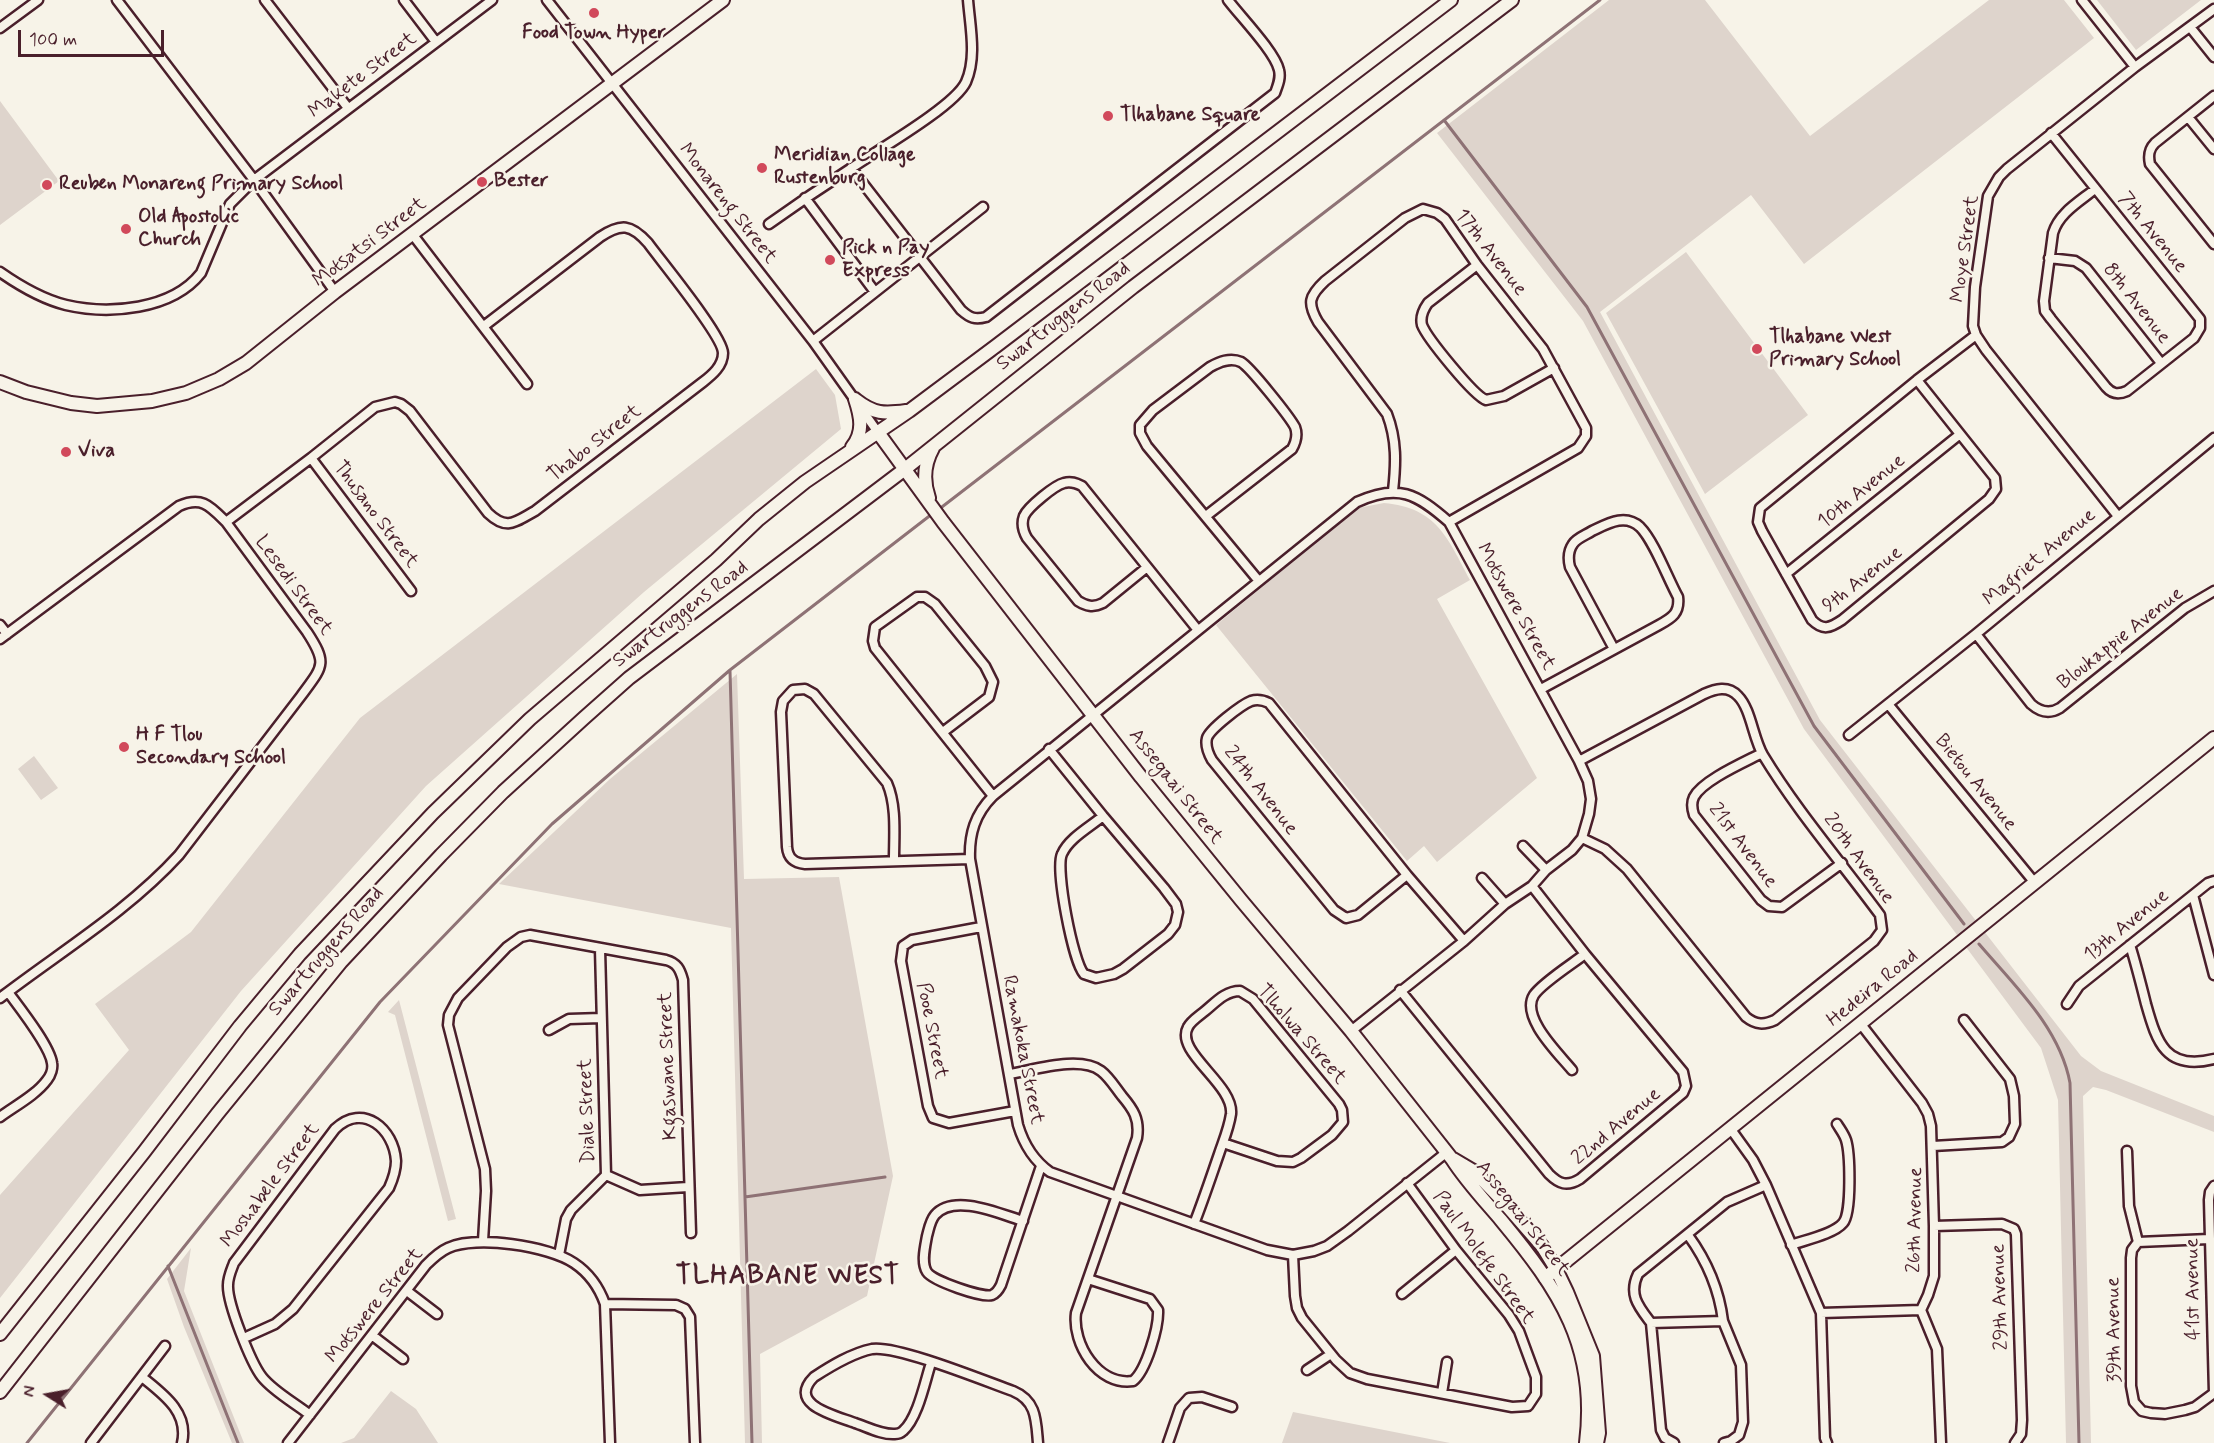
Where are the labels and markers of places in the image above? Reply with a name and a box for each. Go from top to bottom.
marker: Food Town Hyper [587,6,601,20]
place label: Food Town Hyper [522,22,666,46]
place label: Tlhabane Square [1120,104,1260,128]
marker: Tlhabane Square [1101,109,1115,123]
place label: Meridian Collage Rustenburg [774,144,915,191]
marker: Meridian Collage Rustenburg [755,161,769,175]
place label: Bester [494,170,549,194]
place label: Reuben Monareng Primary School [59,173,343,197]
marker: Bester [475,175,489,189]
marker: Reuben Monareng Primary School [40,178,54,192]
place label: Old Apostolic Church [138,206,239,253]
marker: Old Apostolic Church [119,222,133,236]
place label: Pick n Pay Express [842,237,930,284]
marker: Pick n Pay Express [823,253,837,267]
place label: Tlhabane West Primary School [1769,326,1901,373]
marker: Tlhabane West Primary School [1750,342,1764,356]
place label: Viva [78,440,115,464]
marker: Viva [59,445,73,459]
place label: H F Tlou Secondary School [136,724,286,771]
marker: H F Tlou Secondary School [117,740,131,754]

